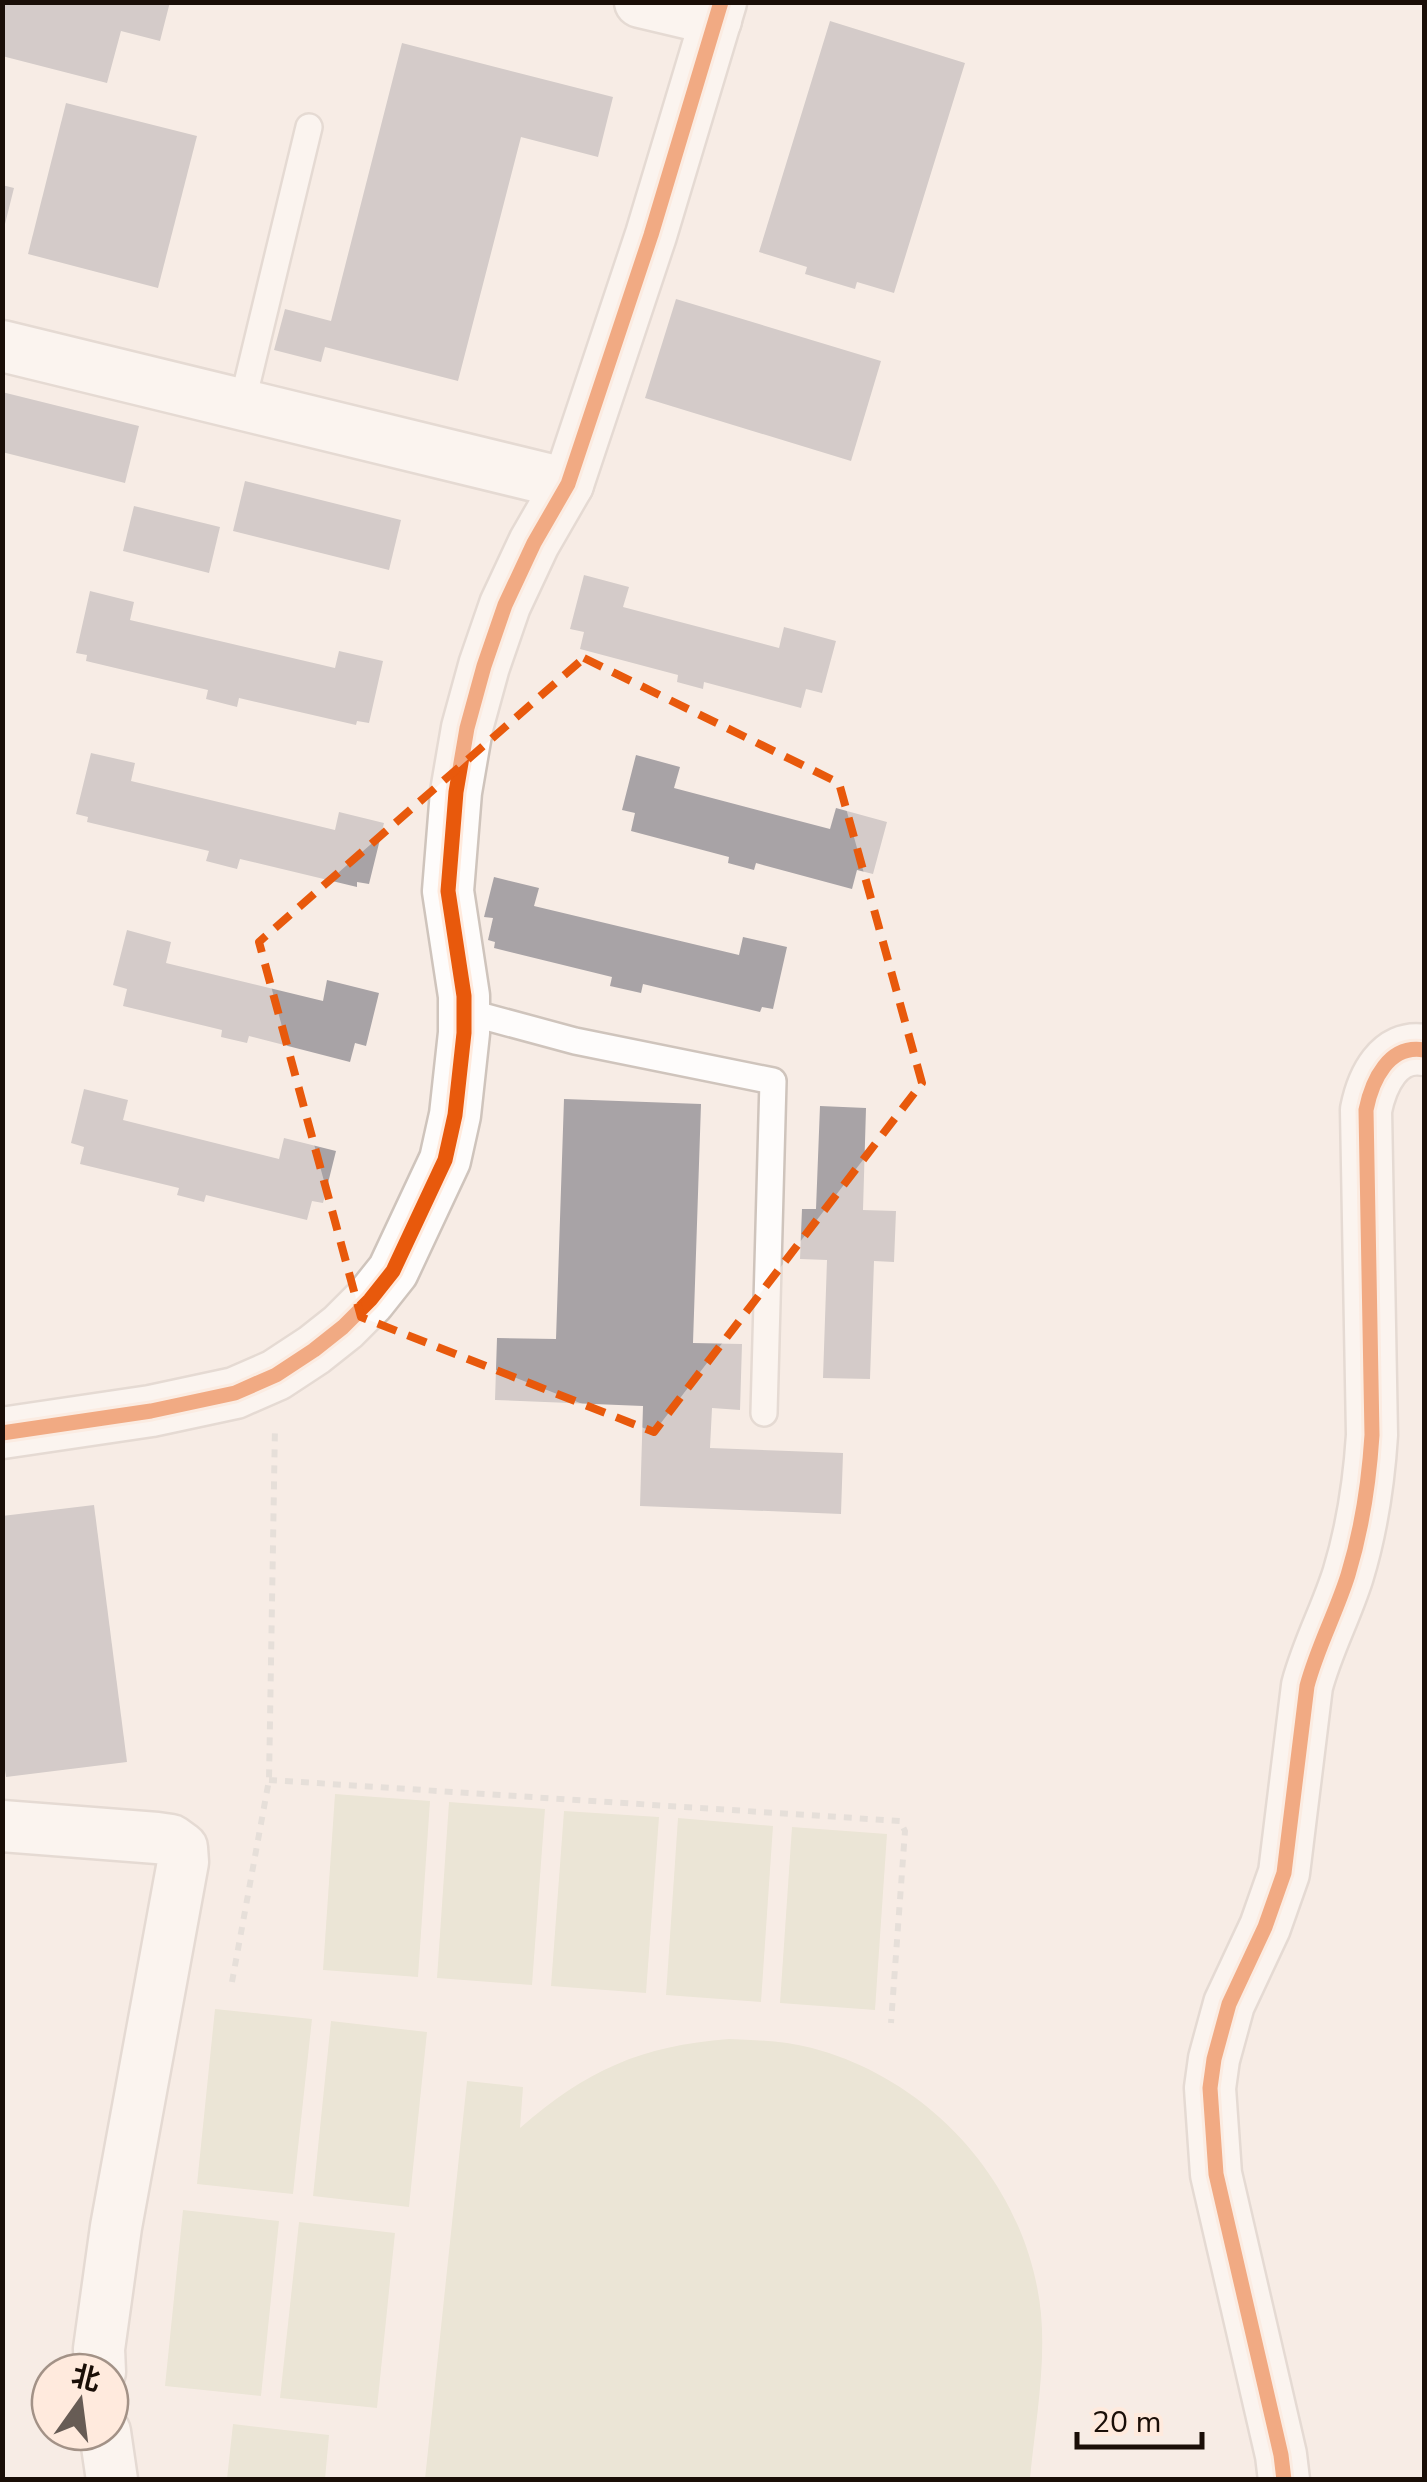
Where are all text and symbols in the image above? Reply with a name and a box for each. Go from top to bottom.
north arrow [30,2352,130,2452]
text: 北 [68,2357,104,2401]
scale bar [1077,2387,1202,2449]
text: 20 m [1092,2402,1161,2443]

